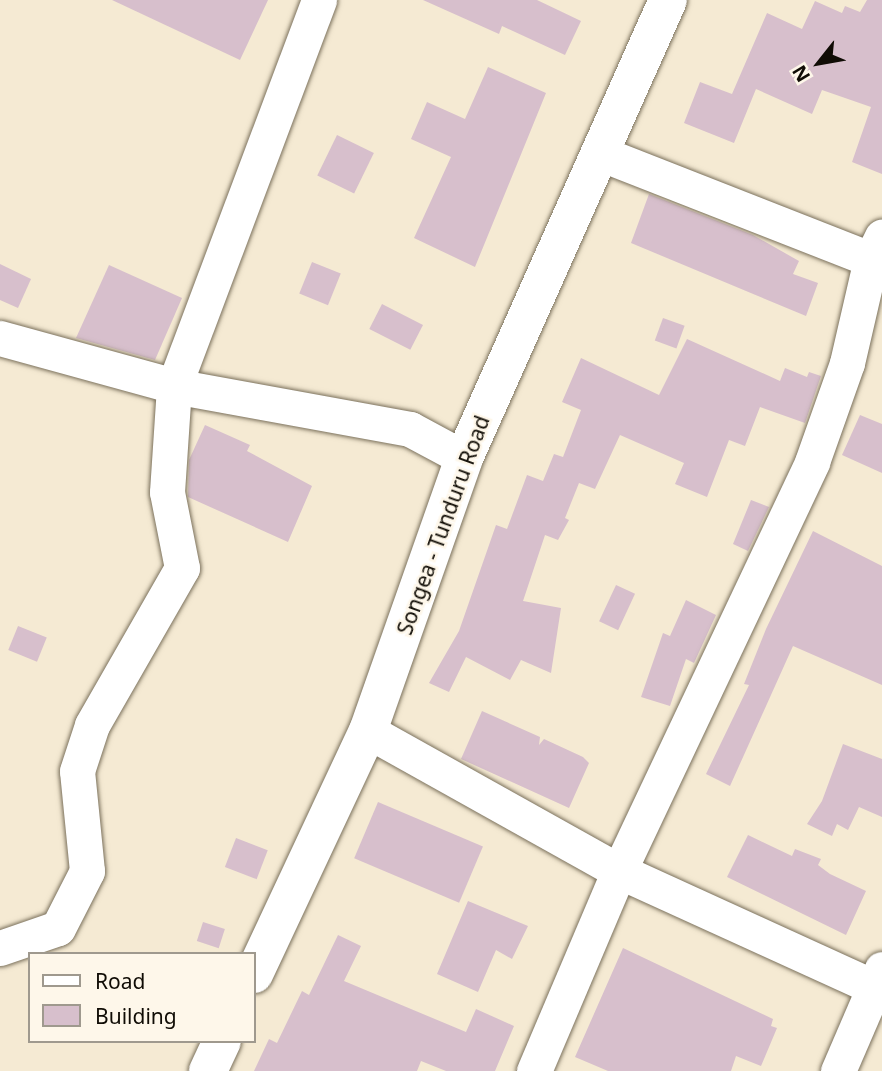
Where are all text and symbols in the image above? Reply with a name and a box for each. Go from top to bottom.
north arrow [784,28,854,98]
text: N [786,61,816,87]
street label: Songea - Tunduru Road [392,412,494,638]
legend [28,952,256,1043]
text: Road [95,967,145,995]
text: Building [95,1002,177,1030]

